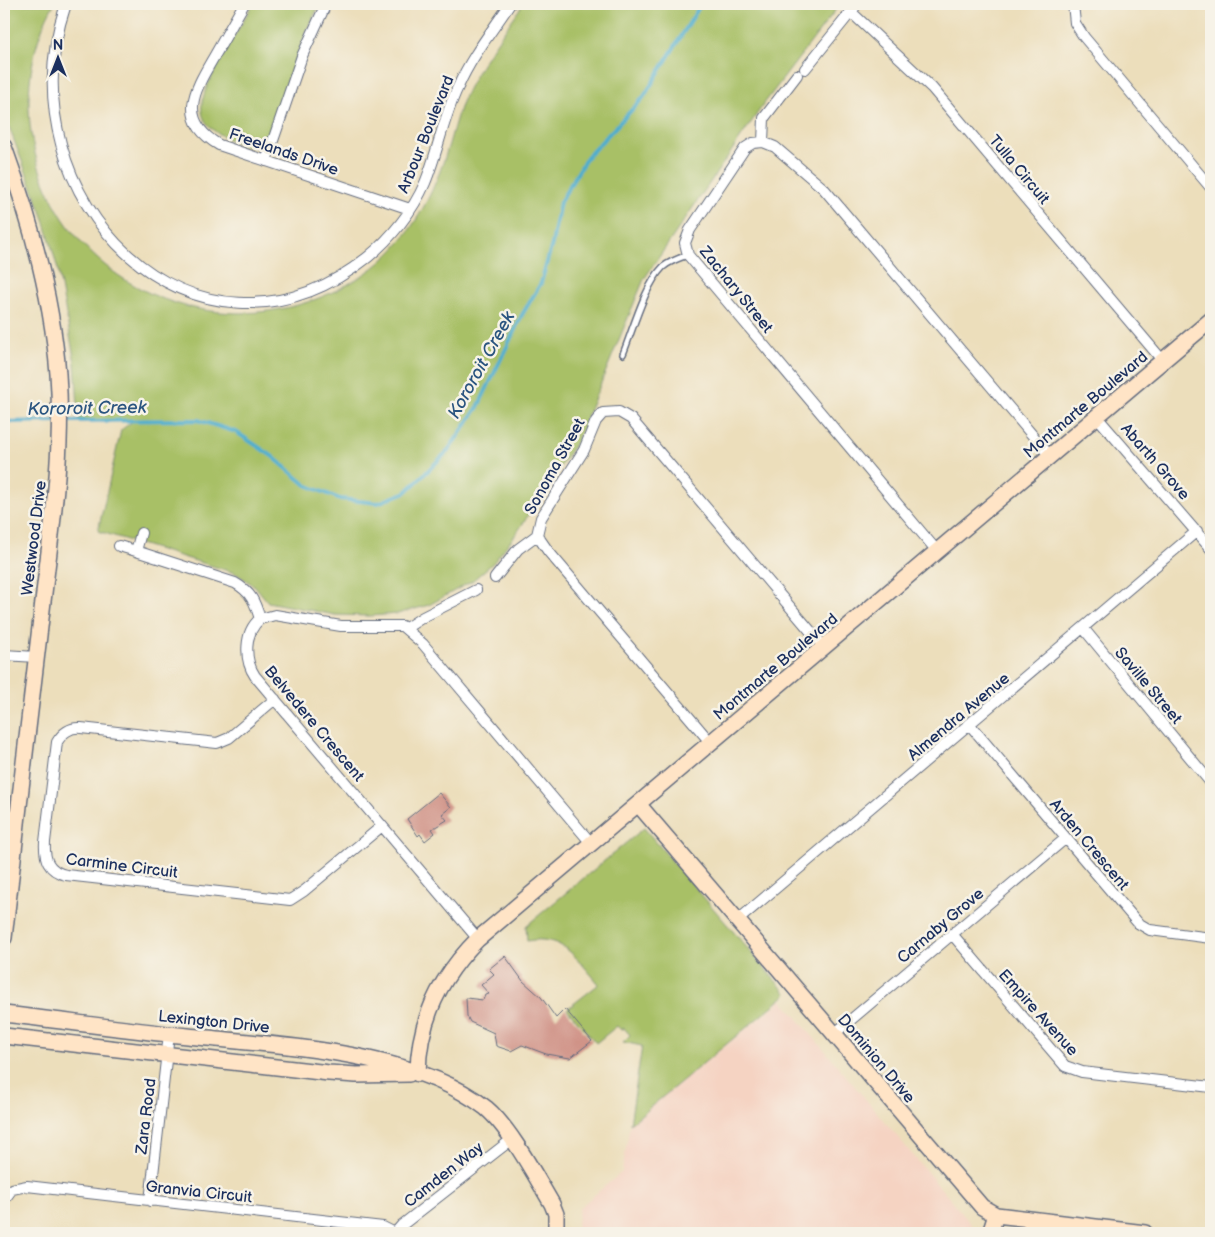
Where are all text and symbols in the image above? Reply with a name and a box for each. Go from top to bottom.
north arrow [32,32,82,82]
text: N [53,37,63,54]
street label: Arbour Boulevard [394,73,459,196]
street label: Freelands Drive [226,125,341,180]
street label: Tulla Circuit [984,132,1053,208]
street label: Zachary Street [694,242,777,337]
water label: Kororoit Creek [443,307,520,422]
street label: Montmarte Boulevard [1020,348,1152,463]
water label: Kororoit Creek [27,397,148,420]
street label: Sonoma Street [521,415,590,518]
street label: Abarth Grove [1116,420,1194,505]
street label: Westwood Drive [18,479,51,597]
street label: Montmarte Boulevard [710,610,842,725]
street label: Saville Street [1110,644,1186,728]
street label: Belvedere Crescent [260,662,368,786]
street label: Almendra Avenue [904,669,1014,765]
street label: Arden Crescent [1045,795,1133,895]
street label: Carmine Circuit [65,850,179,883]
street label: Carnaby Grove [894,884,988,968]
street label: Empire Avenue [994,966,1082,1061]
street label: Lexington Drive [157,1007,271,1038]
street label: Dominion Drive [833,1011,919,1108]
street label: Zara Road [132,1077,161,1156]
street label: Camden Way [401,1138,488,1212]
street label: Granvia Circuit [145,1177,253,1208]

